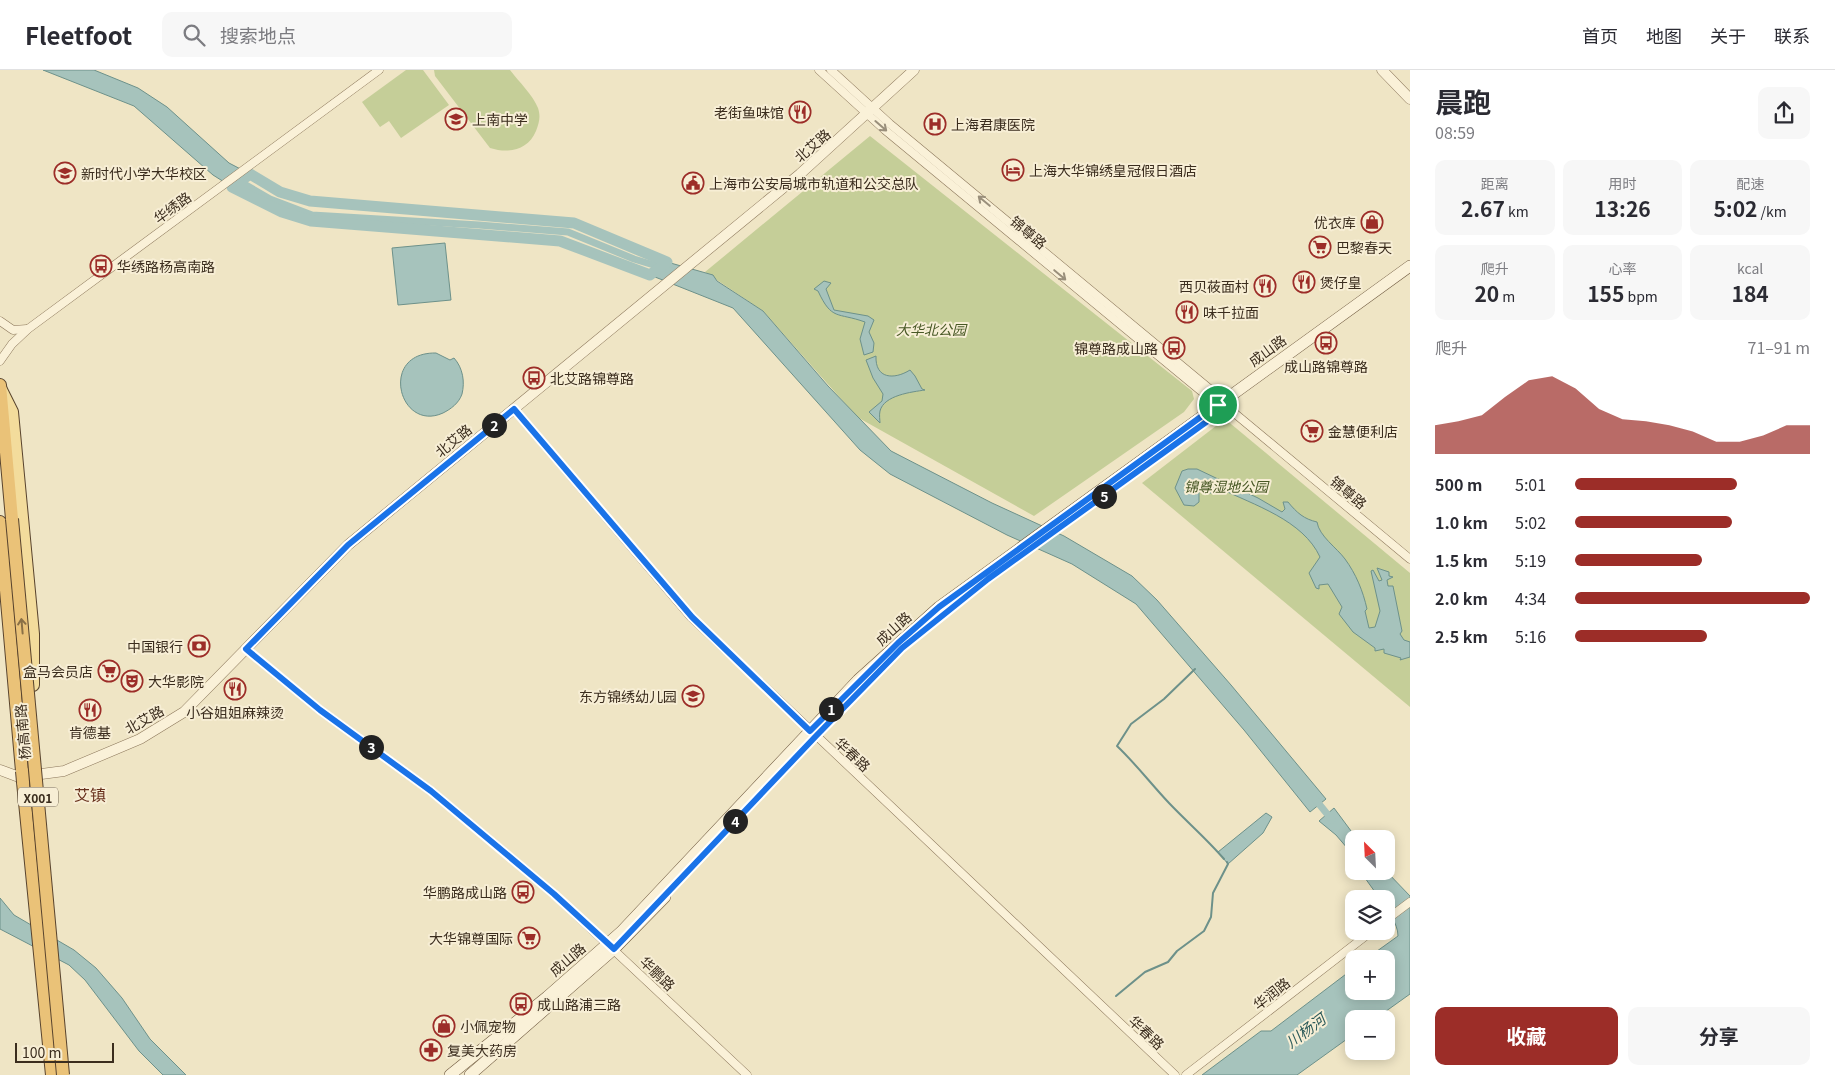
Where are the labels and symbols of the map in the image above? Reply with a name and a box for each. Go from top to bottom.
restaurant icon: 老街鱼味馆 [788,100,812,124]
place label: 老街鱼味馆 [714,102,784,122]
school or university icon: 上南中学 [444,107,468,131]
place label: 上南中学 [472,109,528,129]
hospital icon: 上海君康医院 [923,112,947,136]
place label: 上海君康医院 [951,114,1035,134]
one-way arrow [875,121,888,132]
street label: 北艾路 [790,124,834,166]
hotel icon: 上海大华锦绣皇冠假日酒店 [1001,158,1025,182]
place label: 上海大华锦绣皇冠假日酒店 [1029,160,1197,180]
school or university icon: 新时代小学大华校区 [53,161,77,185]
place label: 新时代小学大华校区 [81,163,207,183]
public building icon: 上海市公安局城市轨道和公交总队 [681,171,705,195]
place label: 上海市公安局城市轨道和公交总队 [709,173,919,193]
street label: 华绣路 [149,187,195,227]
one-way arrow [978,196,991,207]
shop icon: 优衣库 [1360,210,1384,234]
street label: 锦尊路 [1006,211,1052,253]
place label: 优衣库 [1314,212,1356,232]
supermarket icon: 巴黎春天 [1308,235,1332,259]
place label: 巴黎春天 [1336,237,1392,257]
bus stop icon: 华绣路杨高南路 [89,254,113,278]
place label: 华绣路杨高南路 [117,256,215,276]
one-way arrow [1054,269,1067,280]
restaurant icon: 煲仔皇 [1292,270,1316,294]
place label: 煲仔皇 [1320,272,1362,292]
restaurant icon: 西贝莜面村 [1253,274,1277,298]
place label: 西贝莜面村 [1179,276,1249,296]
restaurant icon: 味千拉面 [1175,300,1199,324]
place label: 味千拉面 [1203,302,1259,322]
park label: 大华北公园 [896,319,968,339]
street label: 成山路 [1244,330,1290,370]
bus stop icon: 成山路锦尊路 [1314,331,1338,355]
bus stop icon: 锦尊路成山路 [1162,336,1186,360]
place label: 锦尊路成山路 [1074,338,1158,358]
place label: 成山路锦尊路 [1284,356,1368,376]
bus stop icon: 北艾路锦尊路 [522,366,546,390]
place label: 北艾路锦尊路 [550,368,634,388]
pin [1197,384,1239,426]
pin: 2 [482,412,506,438]
street label: 北艾路 [430,419,476,461]
supermarket icon: 金慧便利店 [1300,419,1324,443]
place label: 金慧便利店 [1328,421,1398,441]
street label: 锦尊路 [1326,471,1372,513]
park label: 锦尊湿地公园 [1184,476,1270,496]
pin: 5 [1092,484,1116,508]
street label: 成山路 [871,607,915,649]
one-way arrow [17,618,27,634]
bank icon: 中国银行 [187,634,211,658]
place label: 中国银行 [127,636,183,656]
supermarket icon: 盒马会员店 [97,659,121,683]
place label: 盒马会员店 [23,661,93,681]
theatre icon: 大华影院 [120,669,144,693]
place label: 大华影院 [148,671,204,691]
restaurant icon: 小谷姐姐麻辣烫 [223,677,247,701]
school or university icon: 东方锦绣幼儿园 [681,684,705,708]
place label: 东方锦绣幼儿园 [579,686,677,706]
pin: 1 [818,696,844,722]
restaurant icon: 肯德基 [78,698,102,722]
street label: 北艾路 [121,700,167,738]
place label: 小谷姐姐麻辣烫 [186,702,284,722]
street label: 杨高南路 [10,703,34,761]
place label: 肯德基 [69,722,111,742]
street label: 华春路 [831,732,875,776]
pin: 3 [358,734,384,760]
district label: 艾镇 [74,782,106,806]
road number: X001 [18,788,58,806]
pin: 4 [722,808,748,834]
north arrow [1345,830,1395,880]
bus stop icon: 华鹏路成山路 [511,880,535,904]
place label: 华鹏路成山路 [423,882,507,902]
supermarket icon: 大华锦尊国际 [517,926,541,950]
place label: 大华锦尊国际 [429,928,513,948]
street label: 成山路 [545,938,589,980]
street label: 华鹏路 [636,951,680,995]
street label: 华润路 [1248,972,1294,1014]
bus stop icon: 成山路浦三路 [509,992,533,1016]
place label: 成山路浦三路 [537,994,621,1014]
water label: 川杨河 [1281,1006,1332,1052]
street label: 华春路 [1125,1010,1169,1054]
shop icon: 小佩宠物 [432,1014,456,1038]
place label: 小佩宠物 [460,1016,516,1036]
pharmacy icon: 复美大药房 [419,1038,443,1062]
scale bar [15,1040,114,1063]
place label: 复美大药房 [447,1040,517,1060]

